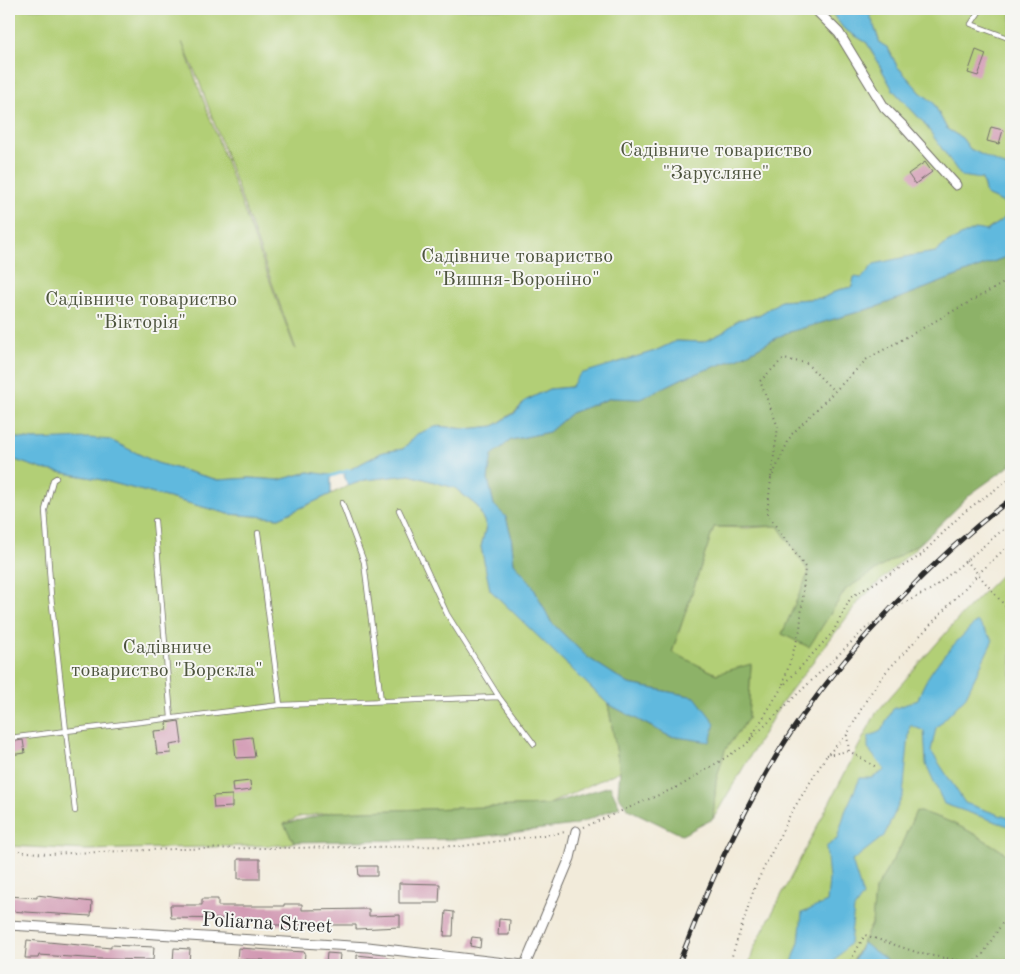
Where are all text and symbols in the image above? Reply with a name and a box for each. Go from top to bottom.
park label: Садівниче товариство "Зарусляне" [620,141,812,184]
park label: Садівниче товариство "Вишня-Вороніно" [421,247,613,290]
park label: Садівниче товариство "Вікторія" [45,290,237,333]
park label: Садівниче товариство "Ворскла" [71,638,263,681]
street label: Poliarna Street [201,911,333,937]

